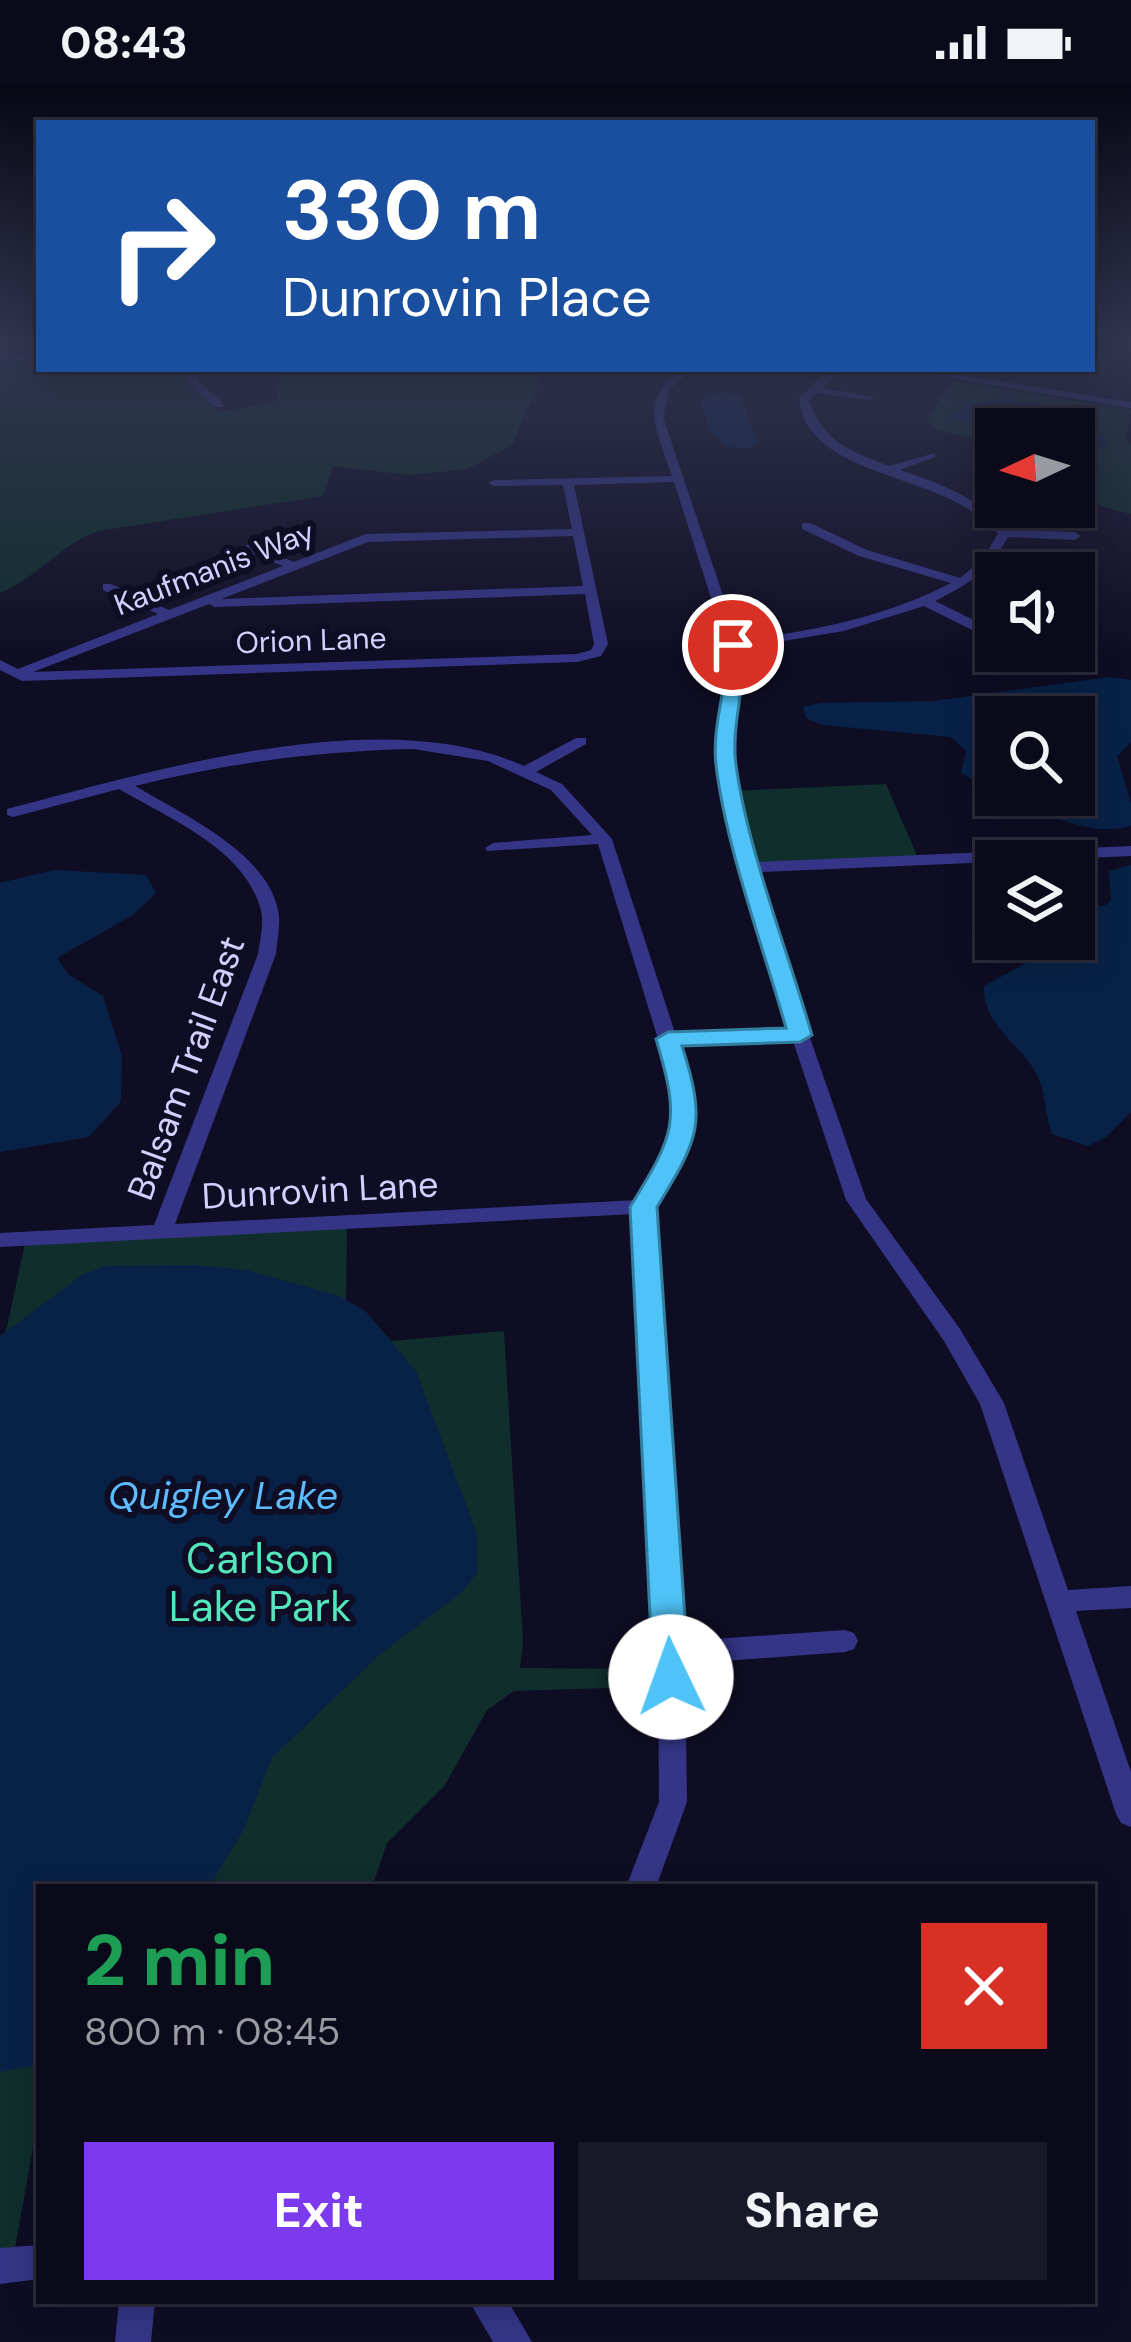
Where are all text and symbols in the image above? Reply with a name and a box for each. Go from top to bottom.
text: 08:43 [60,13,188,72]
text: 330 m [282,156,541,265]
icon: right [84,168,240,324]
text: Dunrovin Place [282,262,652,333]
north arrow [975,408,1095,528]
map controls [975,408,1095,960]
street label: Kaufmanis Way [108,512,320,624]
button: sound [975,552,1095,672]
pin [682,594,784,696]
icon: arrive [700,612,766,678]
street label: Orion Lane [235,618,387,662]
button: search [975,696,1095,816]
button: layers [975,840,1095,960]
street label: Balsam Trail East [117,930,255,1206]
street label: Dunrovin Lane [201,1160,439,1220]
water label: Quigley Lake [108,1470,338,1521]
park label: Carlson Lake Park [169,1531,351,1634]
position arrow [608,1614,734,1740]
text: 2 min [84,1914,275,2007]
button: close [921,1923,1047,2049]
text: 800 m · 08:45 [84,2006,340,2057]
button: Exit [84,2142,554,2280]
button: Share [578,2142,1047,2280]

